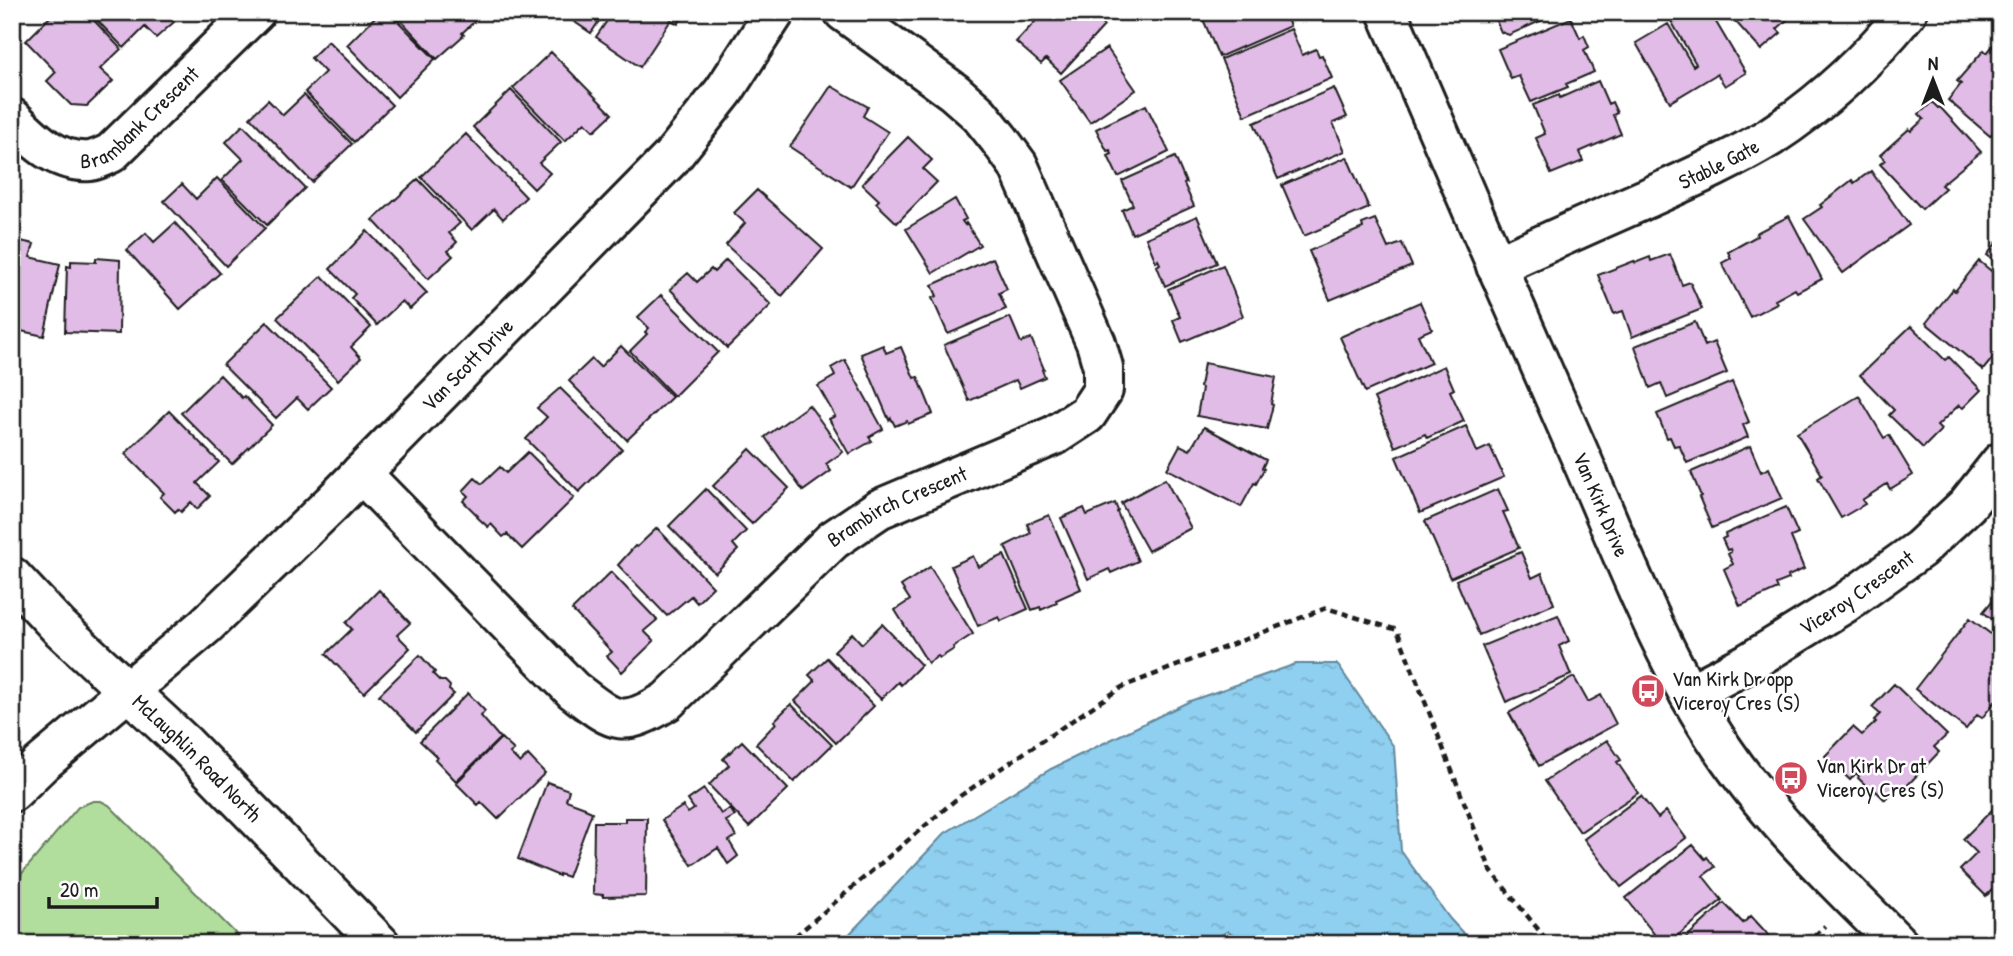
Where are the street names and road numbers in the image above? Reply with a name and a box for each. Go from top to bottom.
street label: Brambank Crescent [80,59,206,175]
street label: Stable Gate [1674,131,1764,196]
street label: Van Scott Drive [415,312,520,417]
street label: Van Kirk Drive [1566,447,1637,561]
street label: Brambirch Crescent [821,458,972,554]
street label: Viceroy Crescent [1794,543,1920,642]
street label: McLaughlin Road North [126,687,268,828]

